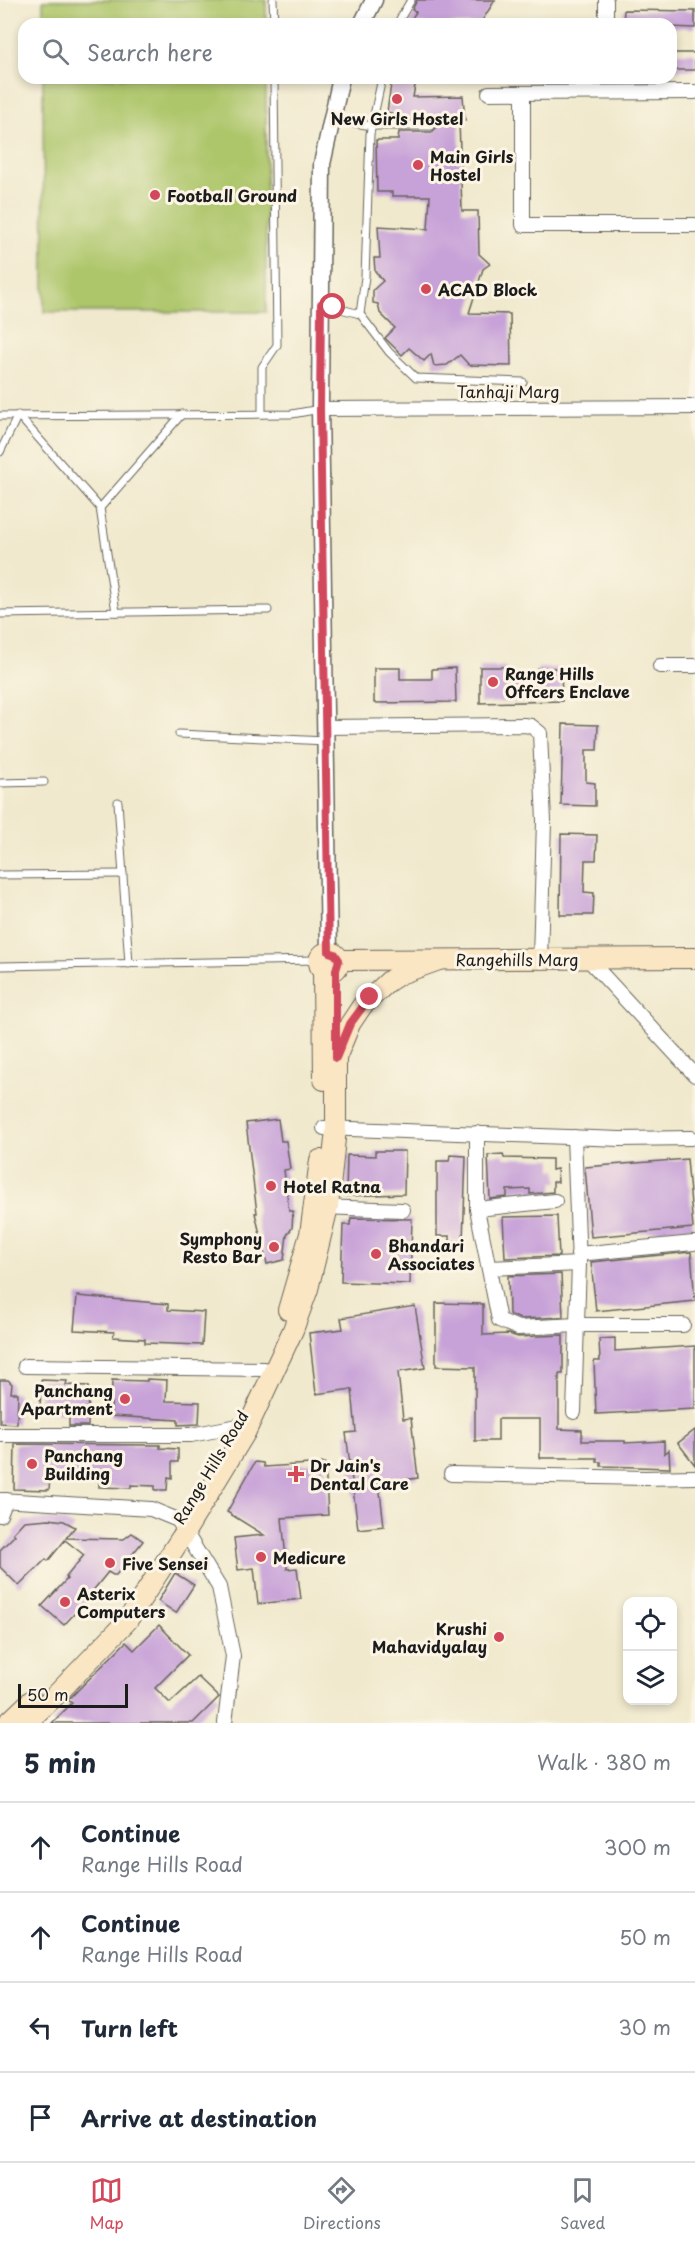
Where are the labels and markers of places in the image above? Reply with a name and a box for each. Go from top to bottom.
marker: New Girls Hostel [390,92,404,106]
place label: New Girls Hostel [331,106,463,130]
place label: Main Girls Hostel [430,144,514,186]
marker: Main Girls Hostel [411,158,425,172]
place label: Football Ground [167,183,297,207]
marker: Football Ground [148,188,162,202]
place label: ACAD Block [437,277,538,301]
marker: ACAD Block [419,282,433,296]
place label: Range Hills Offcers Enclave [505,661,630,703]
marker: Range Hills Offcers Enclave [486,675,500,689]
place label: Hotel Ratna [283,1174,381,1198]
marker: Hotel Ratna [264,1179,278,1193]
place label: Symphony Resto Bar [179,1226,263,1268]
place label: Bhandari Associates [388,1233,475,1275]
marker: Symphony Resto Bar [267,1240,281,1254]
marker: Bhandari Associates [369,1247,383,1261]
place label: Panchang Apartment [21,1378,113,1420]
marker: Panchang Apartment [118,1392,132,1406]
place label: Panchang Building [44,1443,123,1485]
place label: Dr Jain's Dental Care [310,1453,409,1495]
marker: Panchang Building [25,1457,39,1471]
marker: Dr Jain's Dental Care [287,1465,305,1483]
place label: Medicure [273,1545,346,1569]
marker: Medicure [254,1550,268,1564]
place label: Five Sensei [122,1551,208,1575]
marker: Five Sensei [103,1556,117,1570]
place label: Asterix Computers [76,1581,166,1623]
marker: Asterix Computers [58,1595,72,1609]
place label: Krushi Mahavidyalay [372,1616,487,1658]
marker: Krushi Mahavidyalay [492,1630,506,1644]

